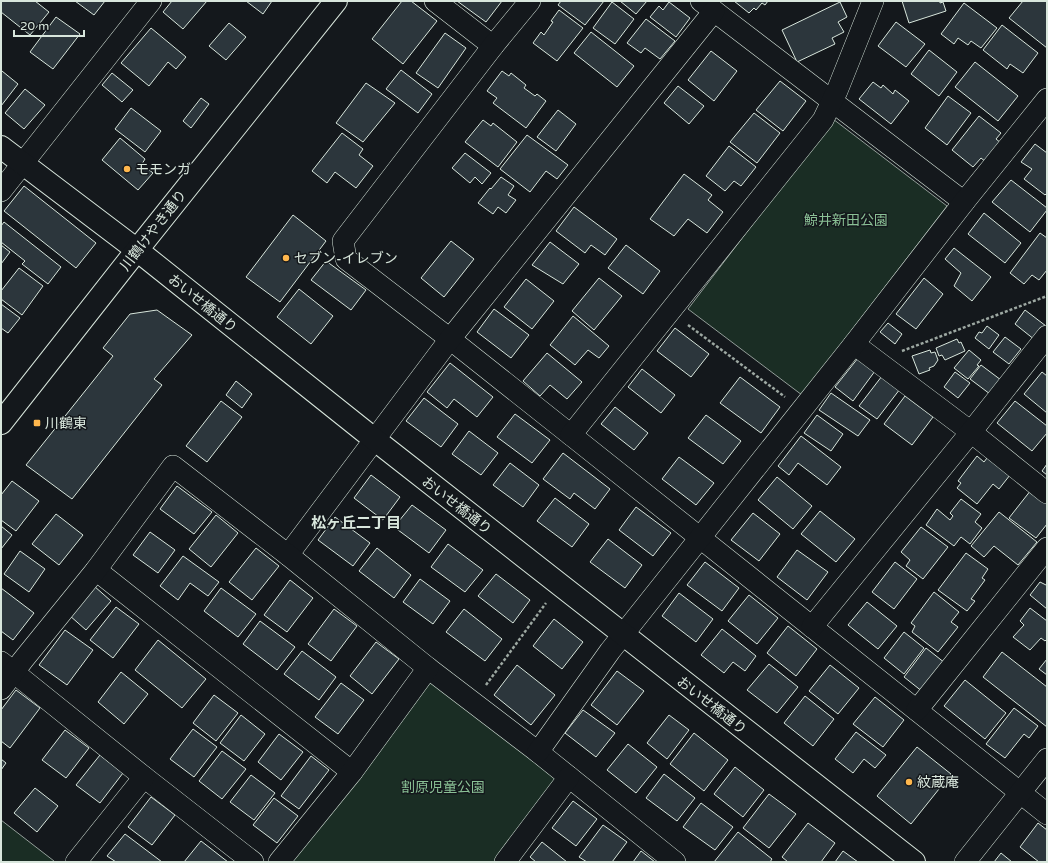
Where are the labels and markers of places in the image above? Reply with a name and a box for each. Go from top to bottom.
place label: モモンガ [135,161,191,178]
marker: モモンガ [122,164,132,174]
place label: セブン-イレブン [294,250,398,267]
marker: セブン-イレブン [281,253,291,263]
place label: 川鶴東 [45,415,87,432]
marker: 川鶴東 [32,418,42,428]
place label: 紋蔵庵 [917,774,959,791]
marker: 紋蔵庵 [904,777,914,787]

